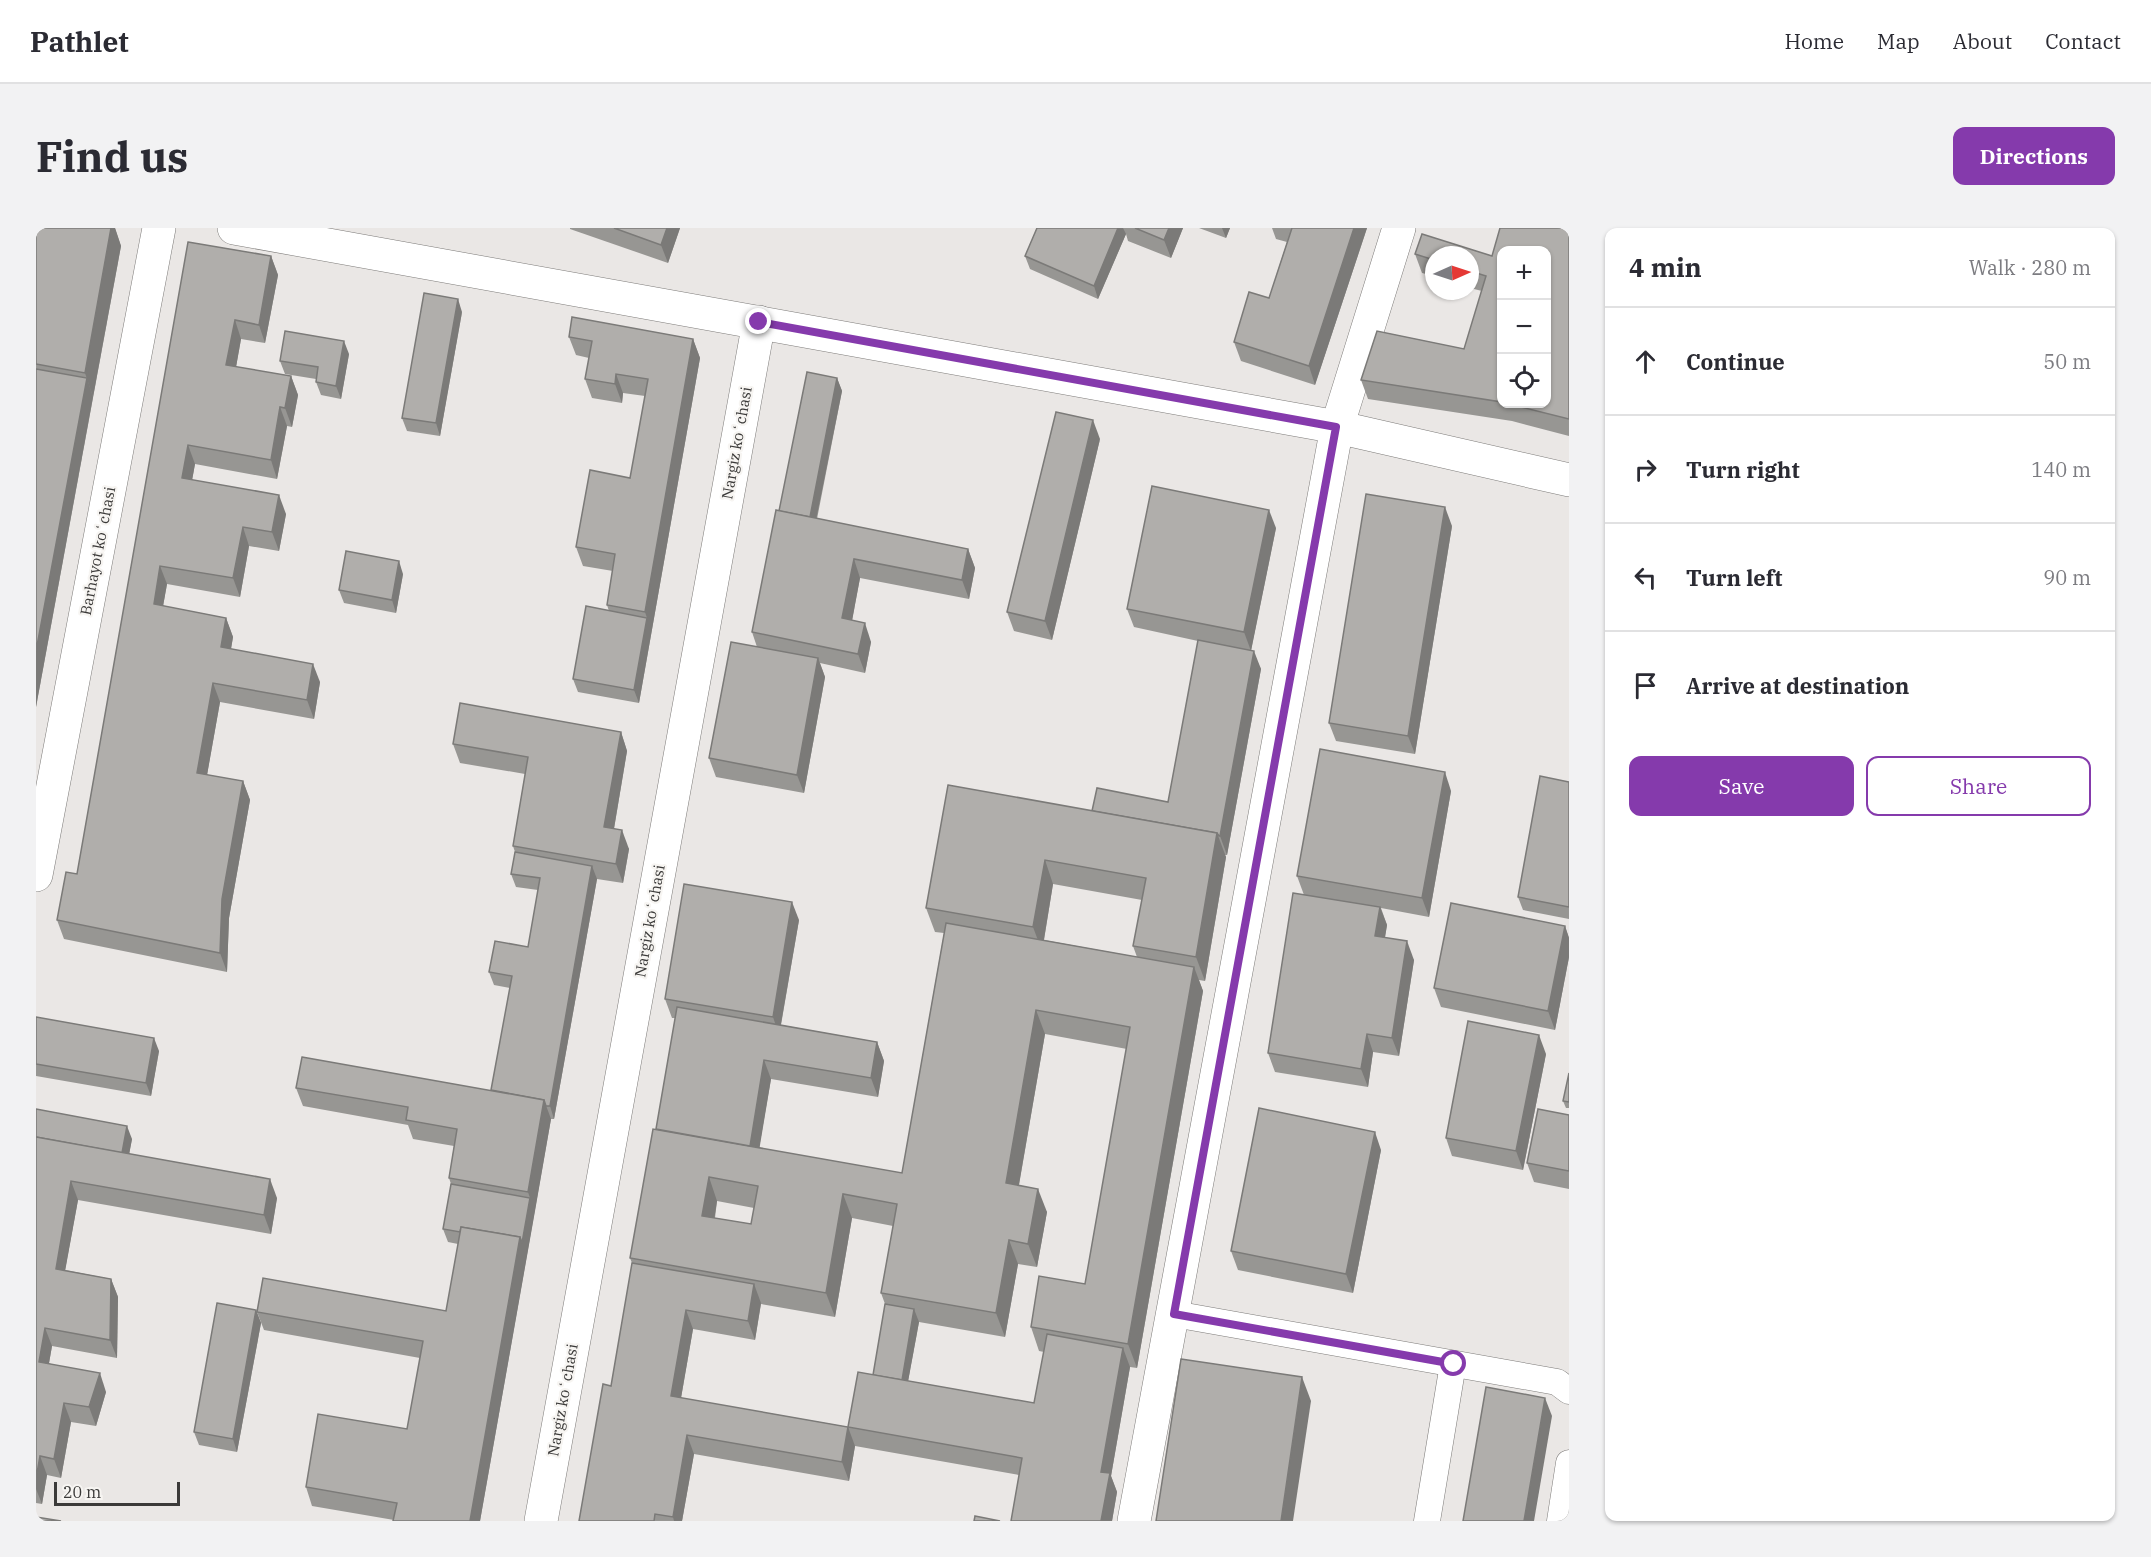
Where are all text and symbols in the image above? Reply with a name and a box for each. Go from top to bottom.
text: Pathlet [30,23,129,60]
text: Home [1784,27,1844,55]
text: Map [1877,27,1920,55]
text: About [1953,27,2012,55]
text: Contact [2045,27,2121,55]
button: Directions [1953,127,2115,185]
text: Find us [36,129,188,184]
north arrow [1425,246,1479,300]
map controls [1497,246,1551,408]
button: + [1497,246,1551,300]
text: 4 min [1629,250,1702,284]
text: Walk · 280 m [1969,254,2091,281]
button: − [1497,300,1551,354]
route end [745,308,771,334]
icon: ahead [1629,345,1662,378]
text: Continue [1686,347,1785,376]
text: 50 m [2043,348,2091,375]
button: locate [1497,354,1551,408]
street label: Nargiz koʻchasi [717,385,756,501]
icon: right [1629,453,1662,486]
text: Turn right [1686,455,1800,484]
text: 140 m [2031,456,2091,483]
street label: Barhayot koʻchasi [76,485,119,617]
icon: left [1629,561,1662,594]
text: Turn left [1686,563,1782,592]
text: 90 m [2043,564,2091,591]
icon: arrive [1629,669,1662,702]
text: Arrive at destination [1686,671,1909,700]
button: Save [1629,756,1854,816]
button: Share [1866,756,2091,816]
street label: Nargiz koʻchasi [630,863,669,979]
street label: Nargiz koʻchasi [543,1342,582,1458]
route start [1440,1350,1466,1376]
scale bar [54,1479,180,1506]
text: 20 m [63,1482,101,1502]

